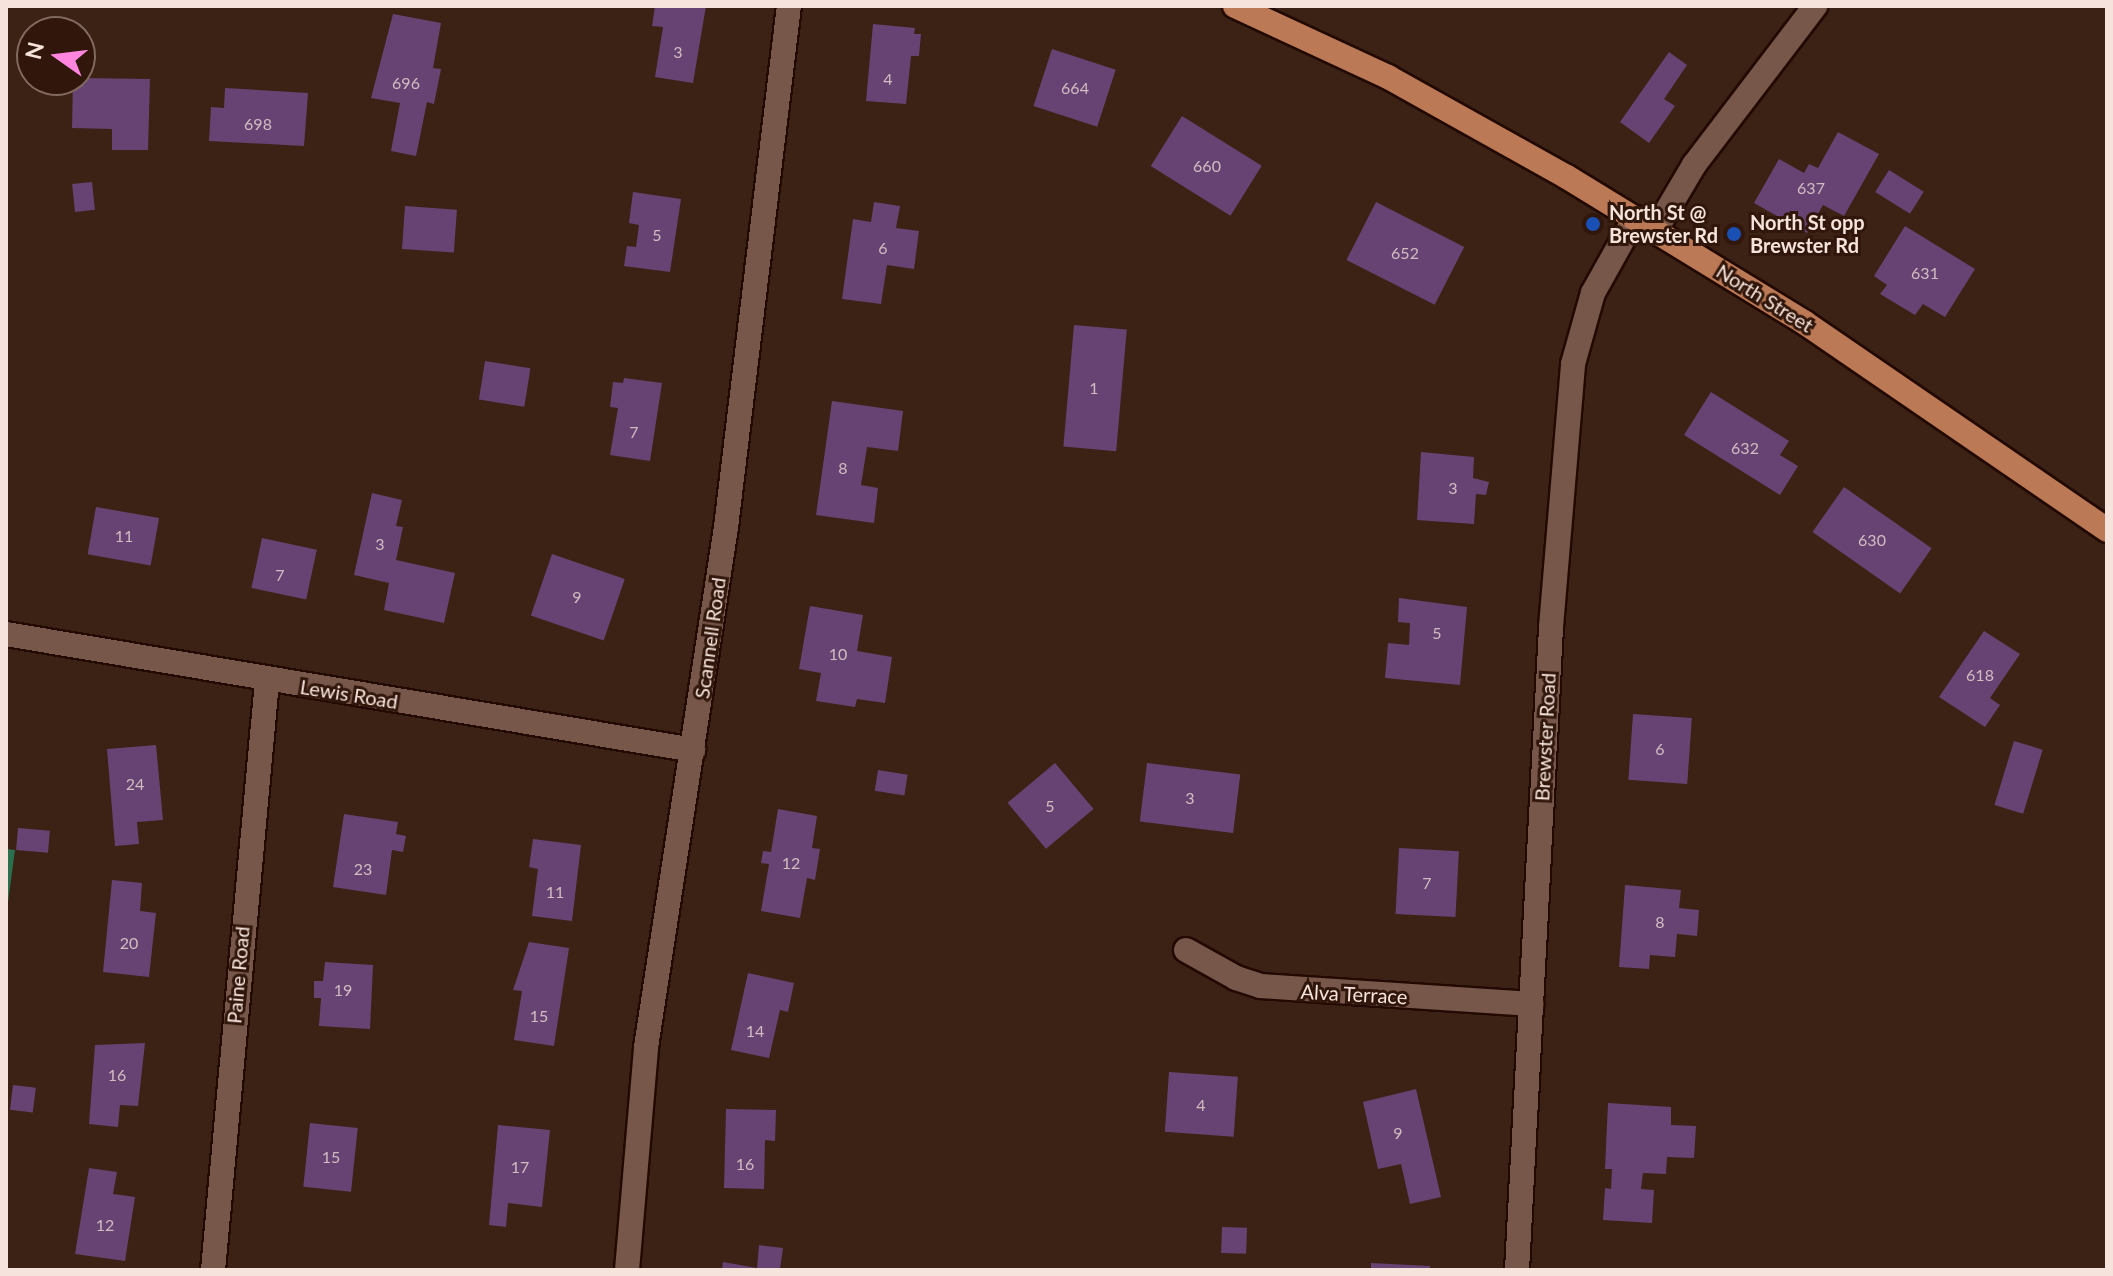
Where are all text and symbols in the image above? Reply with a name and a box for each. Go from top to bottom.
north arrow [16,16,96,96]
text: N [19,39,49,62]
house number: 3 [673,42,683,62]
house number: 4 [883,69,893,89]
house number: 696 [392,73,420,93]
house number: 664 [1061,78,1089,98]
house number: 698 [244,114,272,134]
house number: 660 [1193,156,1221,176]
house number: 637 [1797,178,1825,198]
place label: North St @ Brewster Rd [1609,200,1718,247]
place label: North St opp Brewster Rd [1750,210,1865,257]
marker: North St @ Brewster Rd [1584,215,1602,233]
house number: 5 [652,225,662,245]
marker: North St opp Brewster Rd [1725,225,1743,243]
house number: 6 [878,238,888,258]
house number: 652 [1391,243,1419,263]
street label: North Street [1712,259,1818,337]
house number: 631 [1911,263,1939,283]
house number: 1 [1089,378,1099,398]
house number: 7 [629,422,639,442]
house number: 632 [1731,438,1759,458]
house number: 8 [838,458,848,478]
house number: 3 [1448,478,1458,498]
house number: 11 [115,526,133,546]
house number: 630 [1858,530,1886,550]
house number: 3 [375,534,385,554]
house number: 7 [275,565,285,585]
street label: Scannell Road [690,576,730,700]
house number: 9 [572,587,582,607]
house number: 5 [1432,623,1442,643]
house number: 10 [829,644,847,664]
house number: 618 [1966,665,1994,685]
street label: Brewster Road [1530,672,1560,802]
street label: Lewis Road [298,674,400,714]
house number: 6 [1655,739,1665,759]
house number: 24 [126,774,144,794]
house number: 3 [1185,788,1195,808]
house number: 5 [1045,796,1055,816]
house number: 12 [782,853,800,873]
house number: 23 [354,859,372,879]
house number: 7 [1422,873,1432,893]
house number: 11 [546,882,564,902]
house number: 8 [1655,912,1665,932]
street label: Paine Road [222,925,254,1025]
house number: 20 [120,933,138,953]
street label: Alva Terrace [1300,979,1408,1009]
house number: 19 [334,980,352,1000]
house number: 15 [530,1006,548,1026]
house number: 14 [746,1021,764,1041]
house number: 16 [108,1065,126,1085]
house number: 4 [1196,1095,1206,1115]
house number: 9 [1393,1123,1403,1143]
house number: 15 [322,1147,340,1167]
house number: 16 [736,1154,754,1174]
house number: 17 [511,1157,529,1177]
house number: 12 [96,1215,114,1235]

